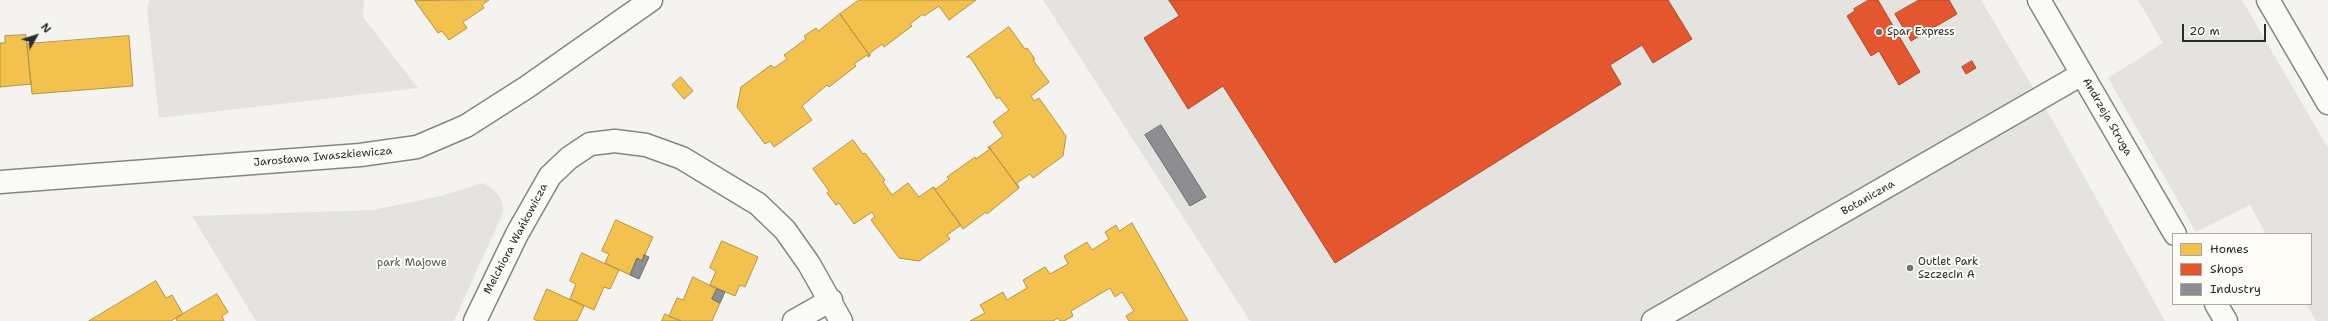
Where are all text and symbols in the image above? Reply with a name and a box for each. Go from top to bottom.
north arrow [16,16,56,56]
scale bar [2184,16,2268,42]
text: N [37,20,54,36]
text: 20 m [2189,23,2220,39]
place label: Spar Express [1887,25,1955,39]
marker: Spar Express [1874,27,1884,37]
street label: Andrzeja Struga [2079,76,2135,158]
street label: Jarosława Iwaszkiewicza [253,144,393,170]
street label: Botaniczna [1839,177,1897,219]
street label: Melchiora Wańkowicza [481,181,551,297]
legend [2172,233,2312,305]
text: Homes [2210,241,2249,257]
place label: Outlet Park Szczecin A [1918,255,1978,281]
park label: park Majowe [377,256,447,270]
text: Shops [2210,261,2244,277]
marker: Outlet Park Szczecin A [1905,263,1915,273]
text: Industry [2210,281,2261,297]

